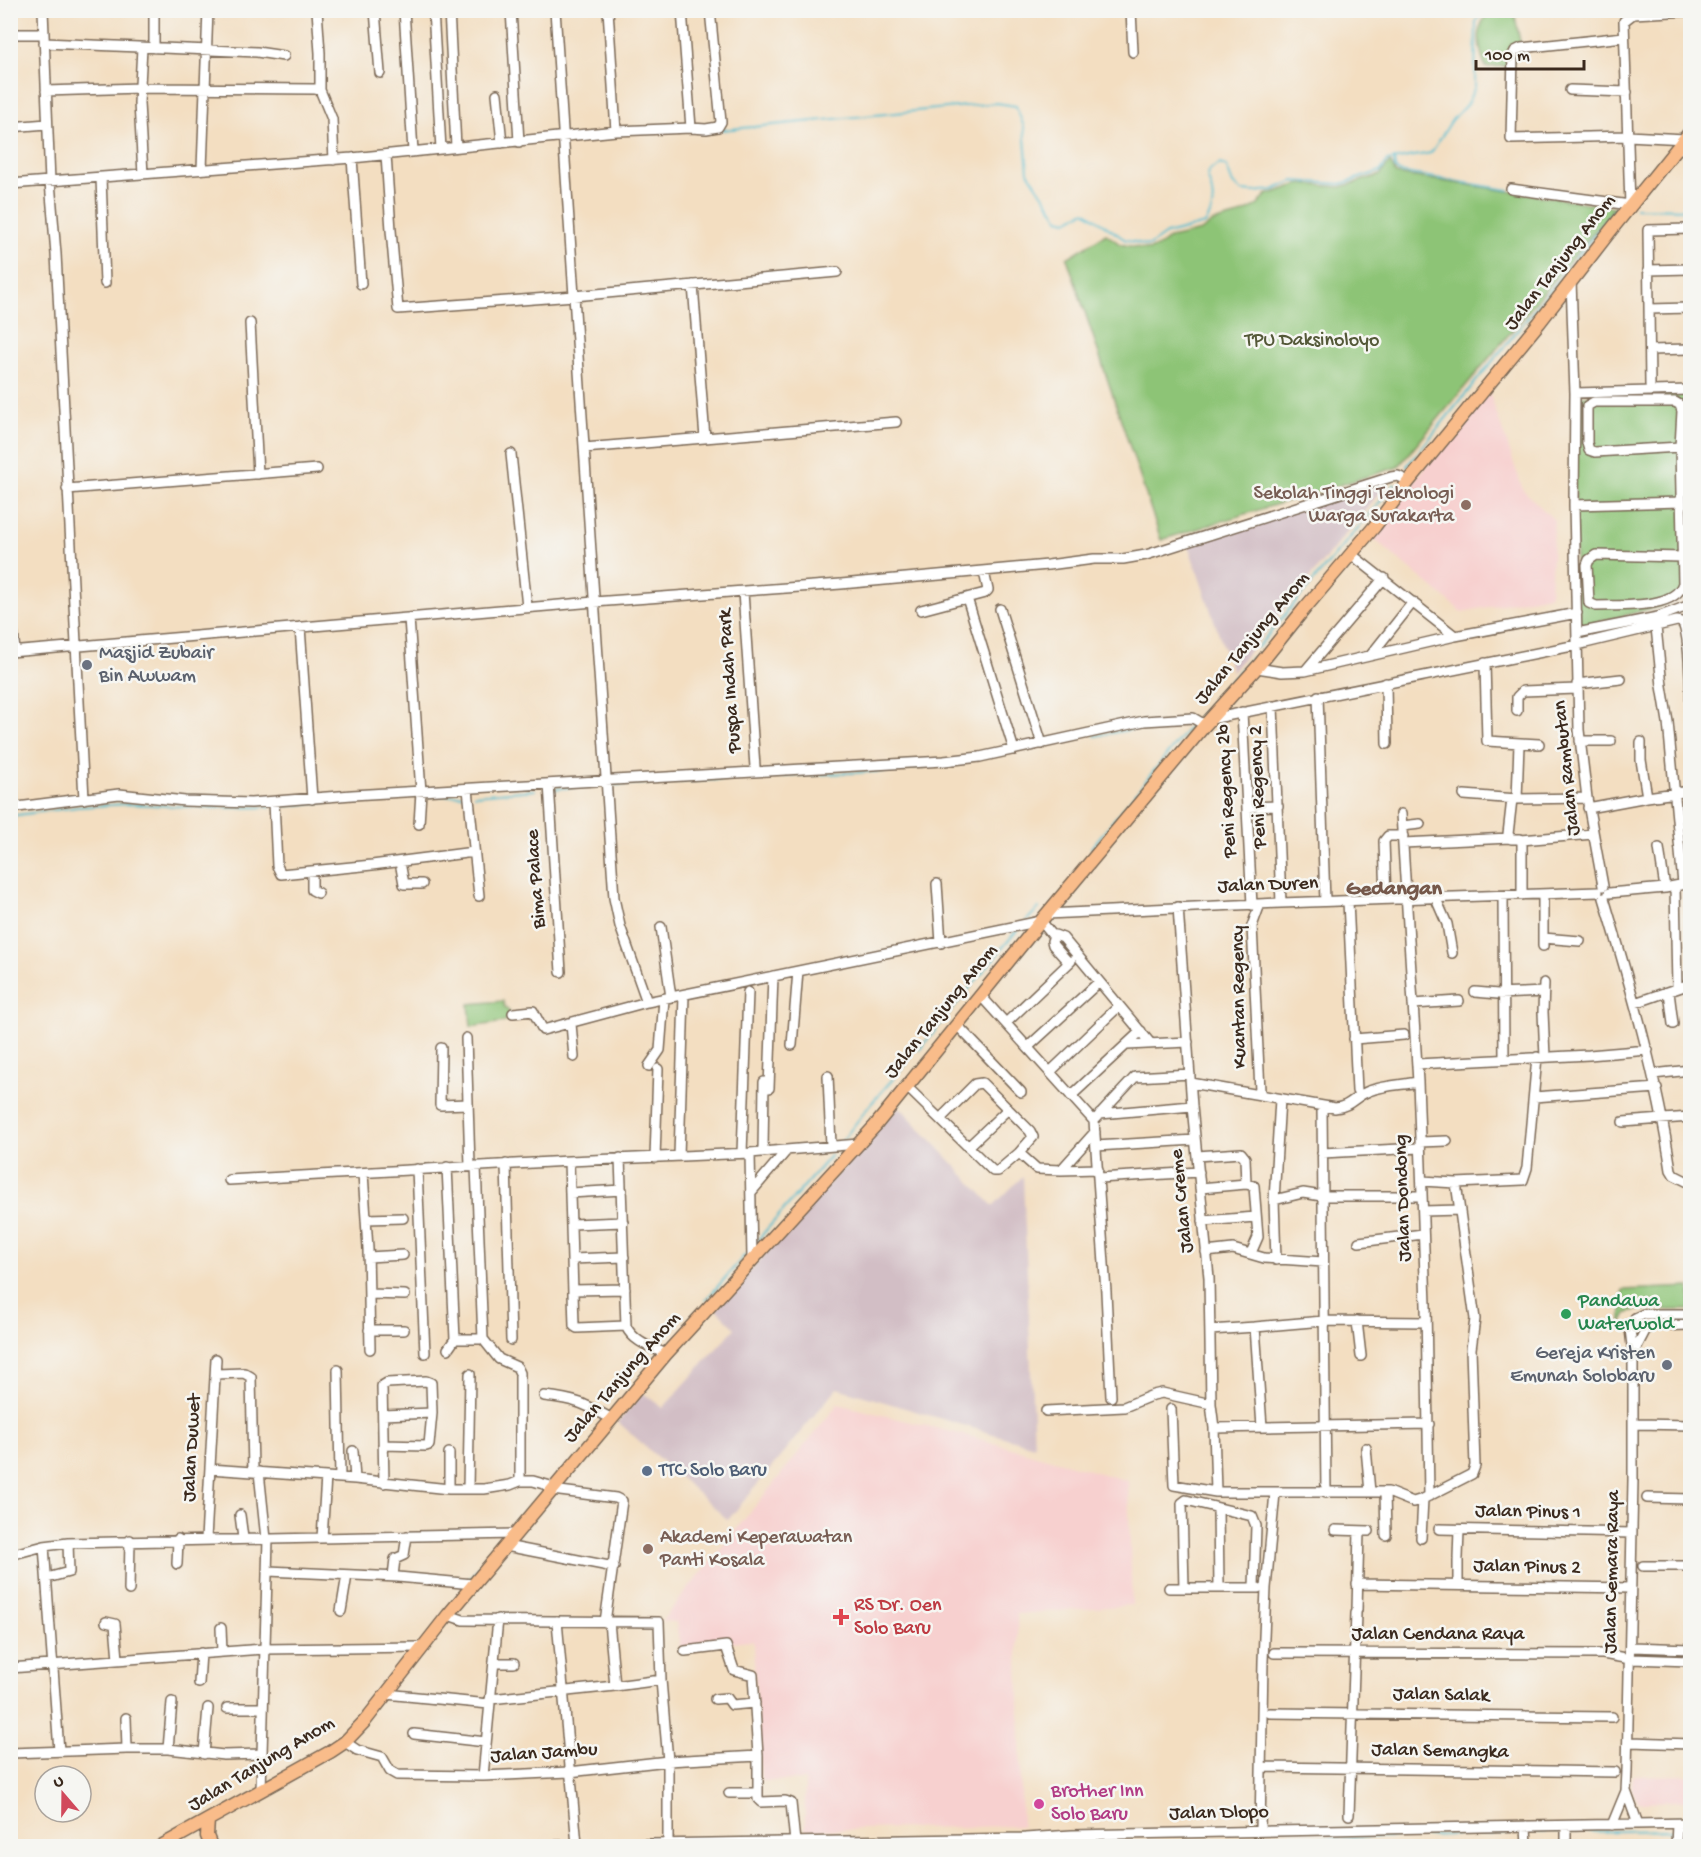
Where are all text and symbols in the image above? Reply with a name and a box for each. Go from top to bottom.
scale bar [1476,33,1584,71]
text: 100 m [1484,46,1530,67]
street label: Jalan Tanjung Anom [1501,190,1621,336]
park label: TPU Daksinoloyo [1244,330,1379,353]
place label: Sekolah Tinggi Teknologi Warga Surakarta [1253,483,1455,529]
marker: Sekolah Tinggi Teknologi Warga Surakarta [1459,498,1473,512]
street label: Jalan Tanjung Anom [1191,568,1315,710]
street label: Puspa Indah Park [714,606,748,755]
place label: Masjid Zubair Bin Awwam [98,643,215,689]
marker: Masjid Zubair Bin Awwam [80,658,94,672]
street label: Jalan Rambutan [1549,699,1587,837]
street label: Peni Regency 2b [1213,723,1243,859]
street label: Peni Regency 2 [1245,725,1273,850]
street label: Bima Palace [522,828,552,930]
street label: Jalan Duren [1217,873,1319,899]
district label: Gedangan [1346,877,1443,903]
street label: Kuantan Regency [1227,925,1253,1069]
street label: Jalan Tanjung Anom [881,940,1003,1084]
street label: Jalan Dondong [1390,1134,1418,1262]
street label: Jalan Creme [1166,1147,1200,1254]
place label: Pandawa Waterwold [1577,1291,1676,1337]
marker: Pandawa Waterwold [1559,1307,1573,1321]
street label: Jalan Tanjung Anom [560,1308,686,1448]
place label: Gereja Kristen Emunah Solobaru [1510,1343,1656,1389]
marker: Gereja Kristen Emunah Solobaru [1660,1358,1674,1372]
street label: Jalan Duwet [179,1392,207,1502]
place label: TTC Solo Baru [658,1460,768,1483]
marker: TTC Solo Baru [640,1464,654,1478]
street label: Jalan Cemara Raya [1600,1489,1626,1654]
street label: Jalan Pinus 1 [1475,1501,1581,1525]
place label: Akademi Keperawatan Panti Kosala [659,1527,853,1573]
marker: Akademi Keperawatan Panti Kosala [641,1542,655,1556]
street label: Jalan Pinus 2 [1473,1556,1581,1580]
place label: RS Dr. Oen Solo Baru [854,1595,942,1641]
marker: RS Dr. Oen Solo Baru [832,1608,850,1626]
street label: Jalan Cendana Raya [1352,1624,1525,1647]
street label: Jalan Salak [1393,1684,1491,1708]
street label: Jalan Tanjung Anom [185,1712,339,1818]
street label: Jalan Jambu [490,1739,599,1769]
street label: Jalan Semangka [1371,1739,1510,1765]
north arrow [33,1764,93,1824]
text: U [51,1772,67,1794]
place label: Brother Inn Solo Baru [1050,1781,1144,1827]
marker: Brother Inn Solo Baru [1032,1797,1046,1811]
street label: Jalan Dlopo [1169,1802,1269,1826]

